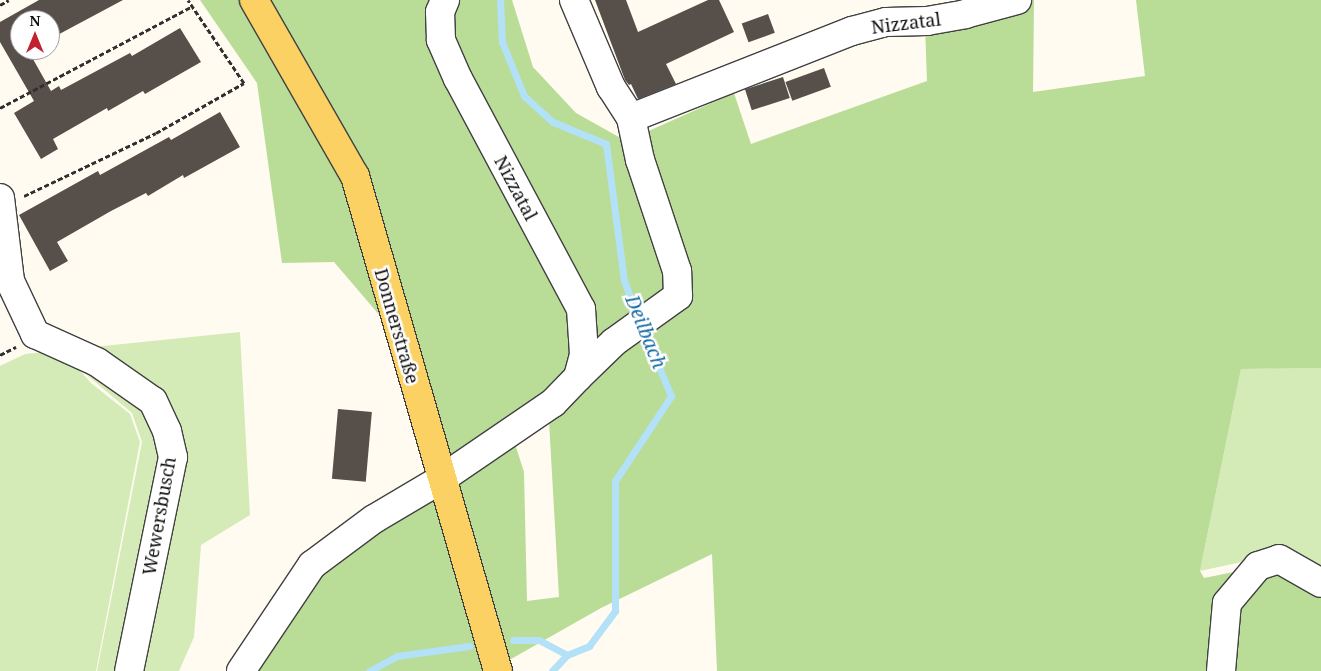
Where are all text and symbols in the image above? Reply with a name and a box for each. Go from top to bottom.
street label: Nizzatal [870,8,942,38]
north arrow [10,10,60,60]
text: N [29,11,41,30]
street label: Nizzatal [490,152,542,224]
street label: Donnerstraße [370,266,424,386]
water label: Deilbach [620,292,670,372]
street label: Wewersbusch [138,455,180,577]

